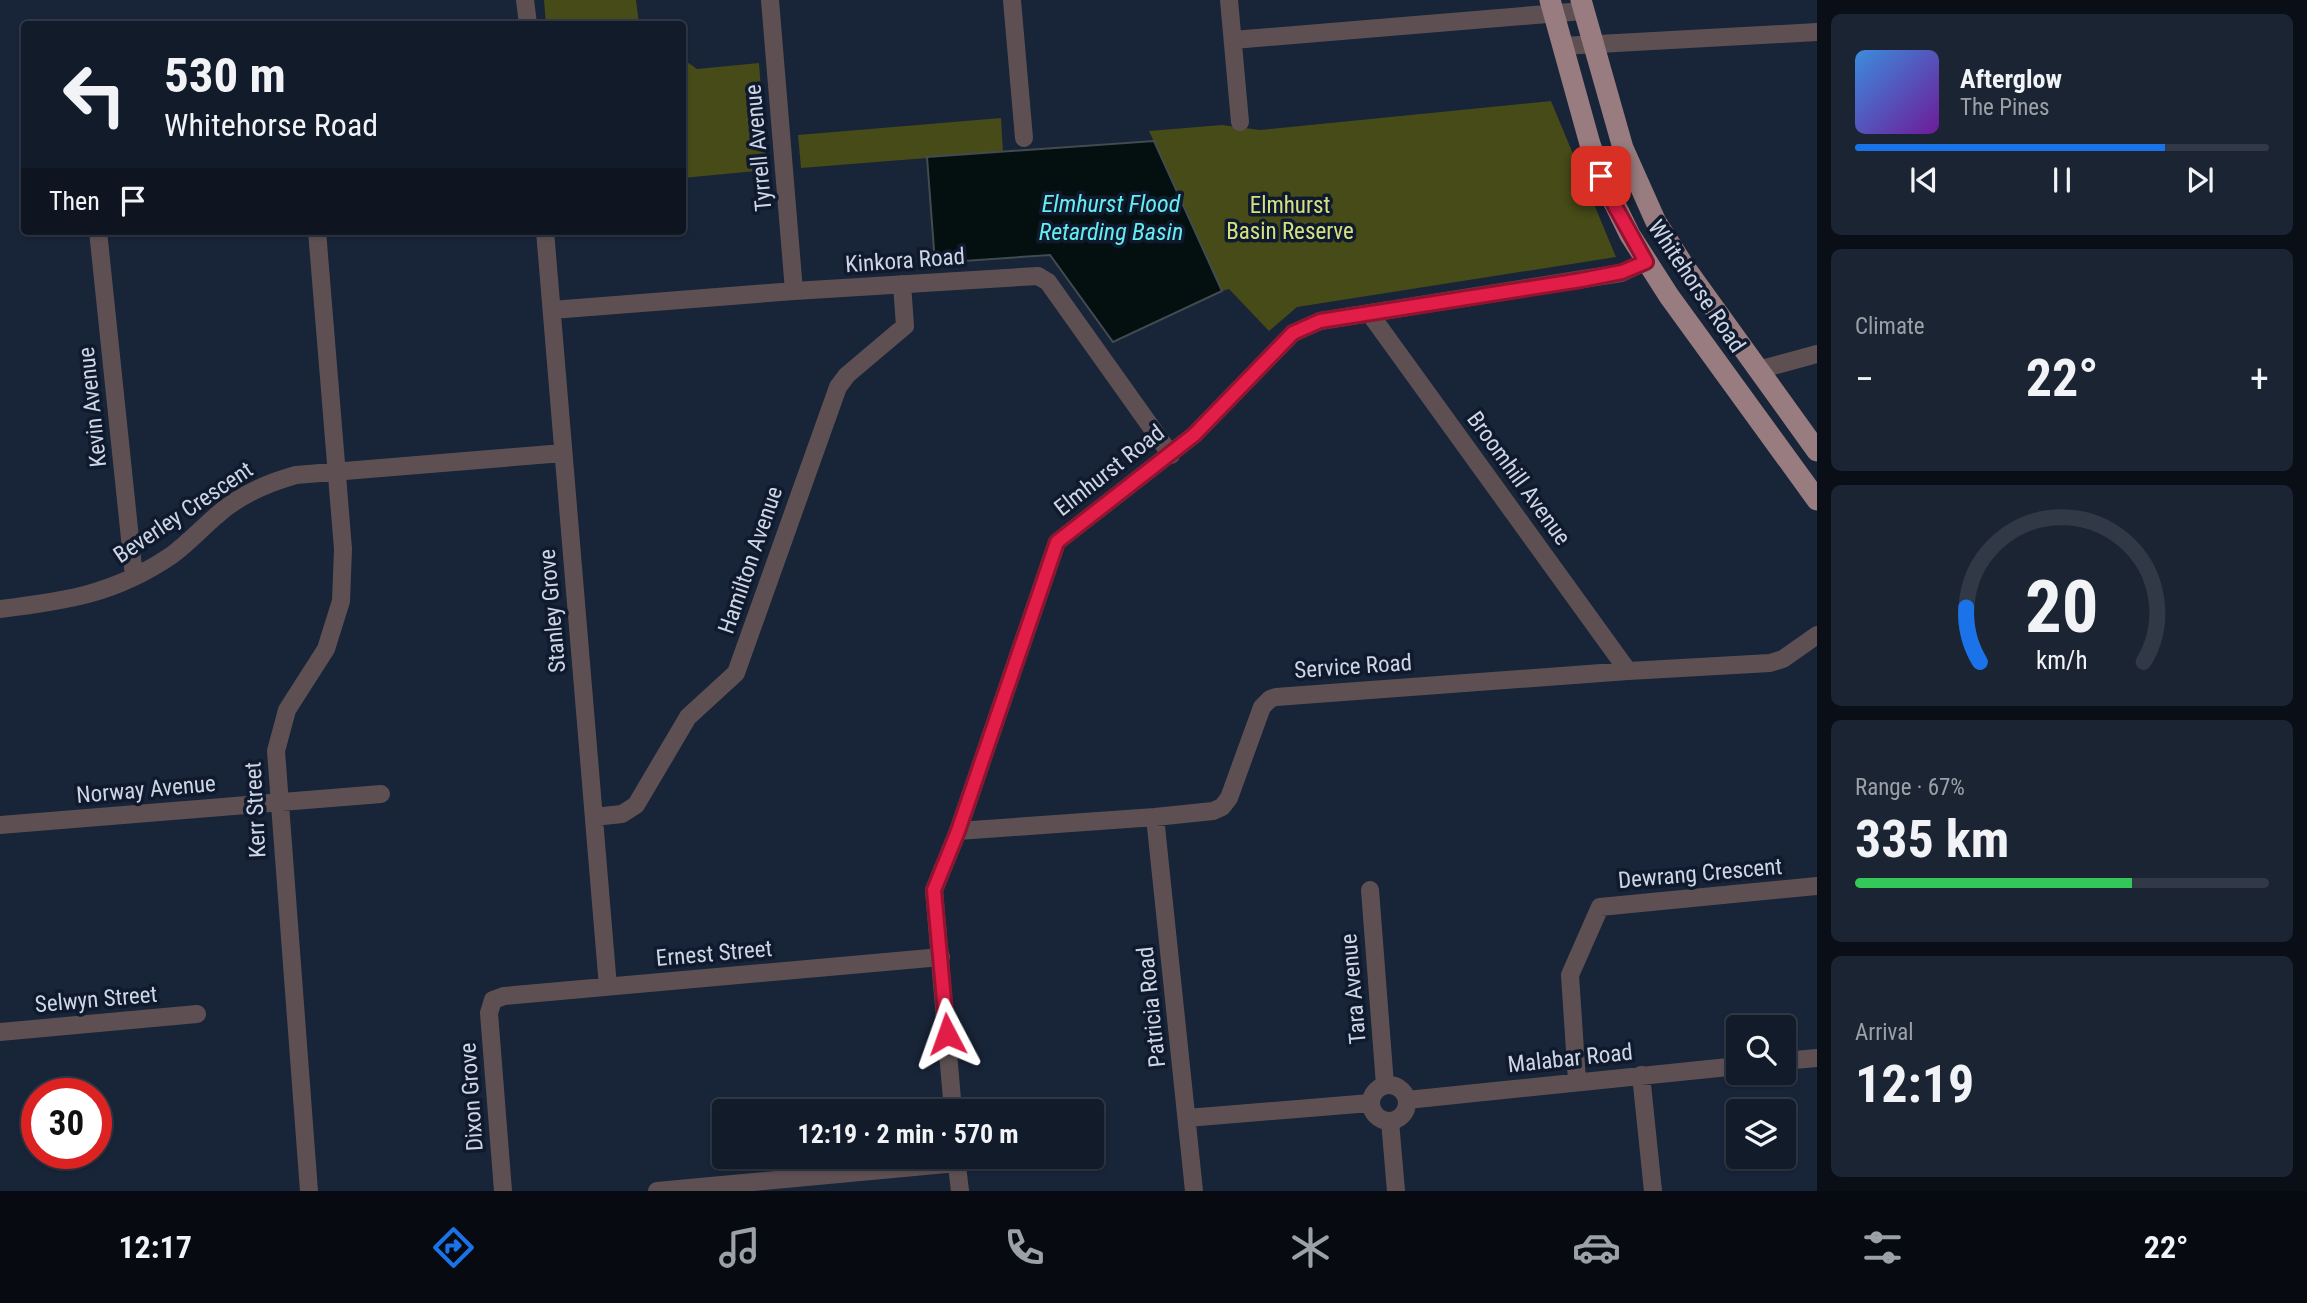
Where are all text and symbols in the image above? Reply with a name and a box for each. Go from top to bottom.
text: 530 m [164,47,286,104]
icon: left [49,49,140,140]
text: Afterglow [1960,64,2062,94]
street label: Tyrrell Avenue [739,83,777,213]
text: The Pines [1960,94,2050,121]
text: Whitehorse Road [164,106,378,144]
pin [1571,146,1631,206]
icon: arrive [1582,157,1620,195]
icon: previous [1905,161,1943,199]
icon: pause [2043,161,2081,199]
icon: next [2181,161,2219,199]
icon: arrive [114,182,152,220]
text: Then [49,186,100,216]
water label: Elmhurst Flood Retarding Basin [1039,190,1183,246]
park label: Elmhurst Basin Reserve [1226,192,1354,245]
street label: Whitehorse Road [1642,215,1751,358]
street label: Kinkora Road [844,243,966,278]
text: Climate [1855,313,1925,340]
street label: Kevin Avenue [73,346,112,468]
text: 22° [2026,348,2098,409]
text: − [1855,357,1874,401]
text: + [2250,357,2269,401]
street label: Broomhill Avenue [1461,406,1576,550]
street label: Elmhurst Road [1049,419,1170,522]
street label: Beverley Crescent [109,456,258,569]
street label: Hamilton Avenue [713,483,788,637]
street label: Stanley Grove [534,548,571,674]
text: 20 [2025,564,2099,650]
text: km/h [2036,645,2088,674]
street label: Service Road [1293,649,1413,684]
street label: Kerr Street [239,761,271,859]
street label: Norway Avenue [75,770,217,809]
text: Range · 67% [1855,774,1965,801]
text: 335 km [1855,809,2009,870]
street label: Dewrang Crescent [1617,853,1783,894]
street label: Tara Avenue [1335,933,1372,1045]
street label: Ernest Street [655,935,773,972]
street label: Patricia Road [1132,945,1171,1069]
street label: Selwyn Street [34,981,158,1018]
position arrow [910,997,984,1071]
map controls [1726,1015,1796,1169]
button: search [1726,1015,1796,1085]
text: Arrival [1855,1019,1914,1046]
street label: Malabar Road [1506,1039,1634,1078]
street label: Dixon Grove [454,1042,489,1152]
text: 12:19 [1855,1054,1974,1115]
speed limit sign: 30 [21,1078,112,1169]
button: layers [1726,1099,1796,1169]
text: 12:19 · 2 min · 570 m [798,1119,1018,1149]
icon: directions [429,1223,478,1272]
icon: music [715,1223,764,1272]
icon: phone [1000,1223,1049,1272]
icon: climate [1286,1223,1335,1272]
icon: car [1572,1223,1621,1272]
icon: filters [1858,1223,1907,1272]
text: 12:17 [118,1228,192,1266]
text: 22° [2144,1228,2189,1266]

